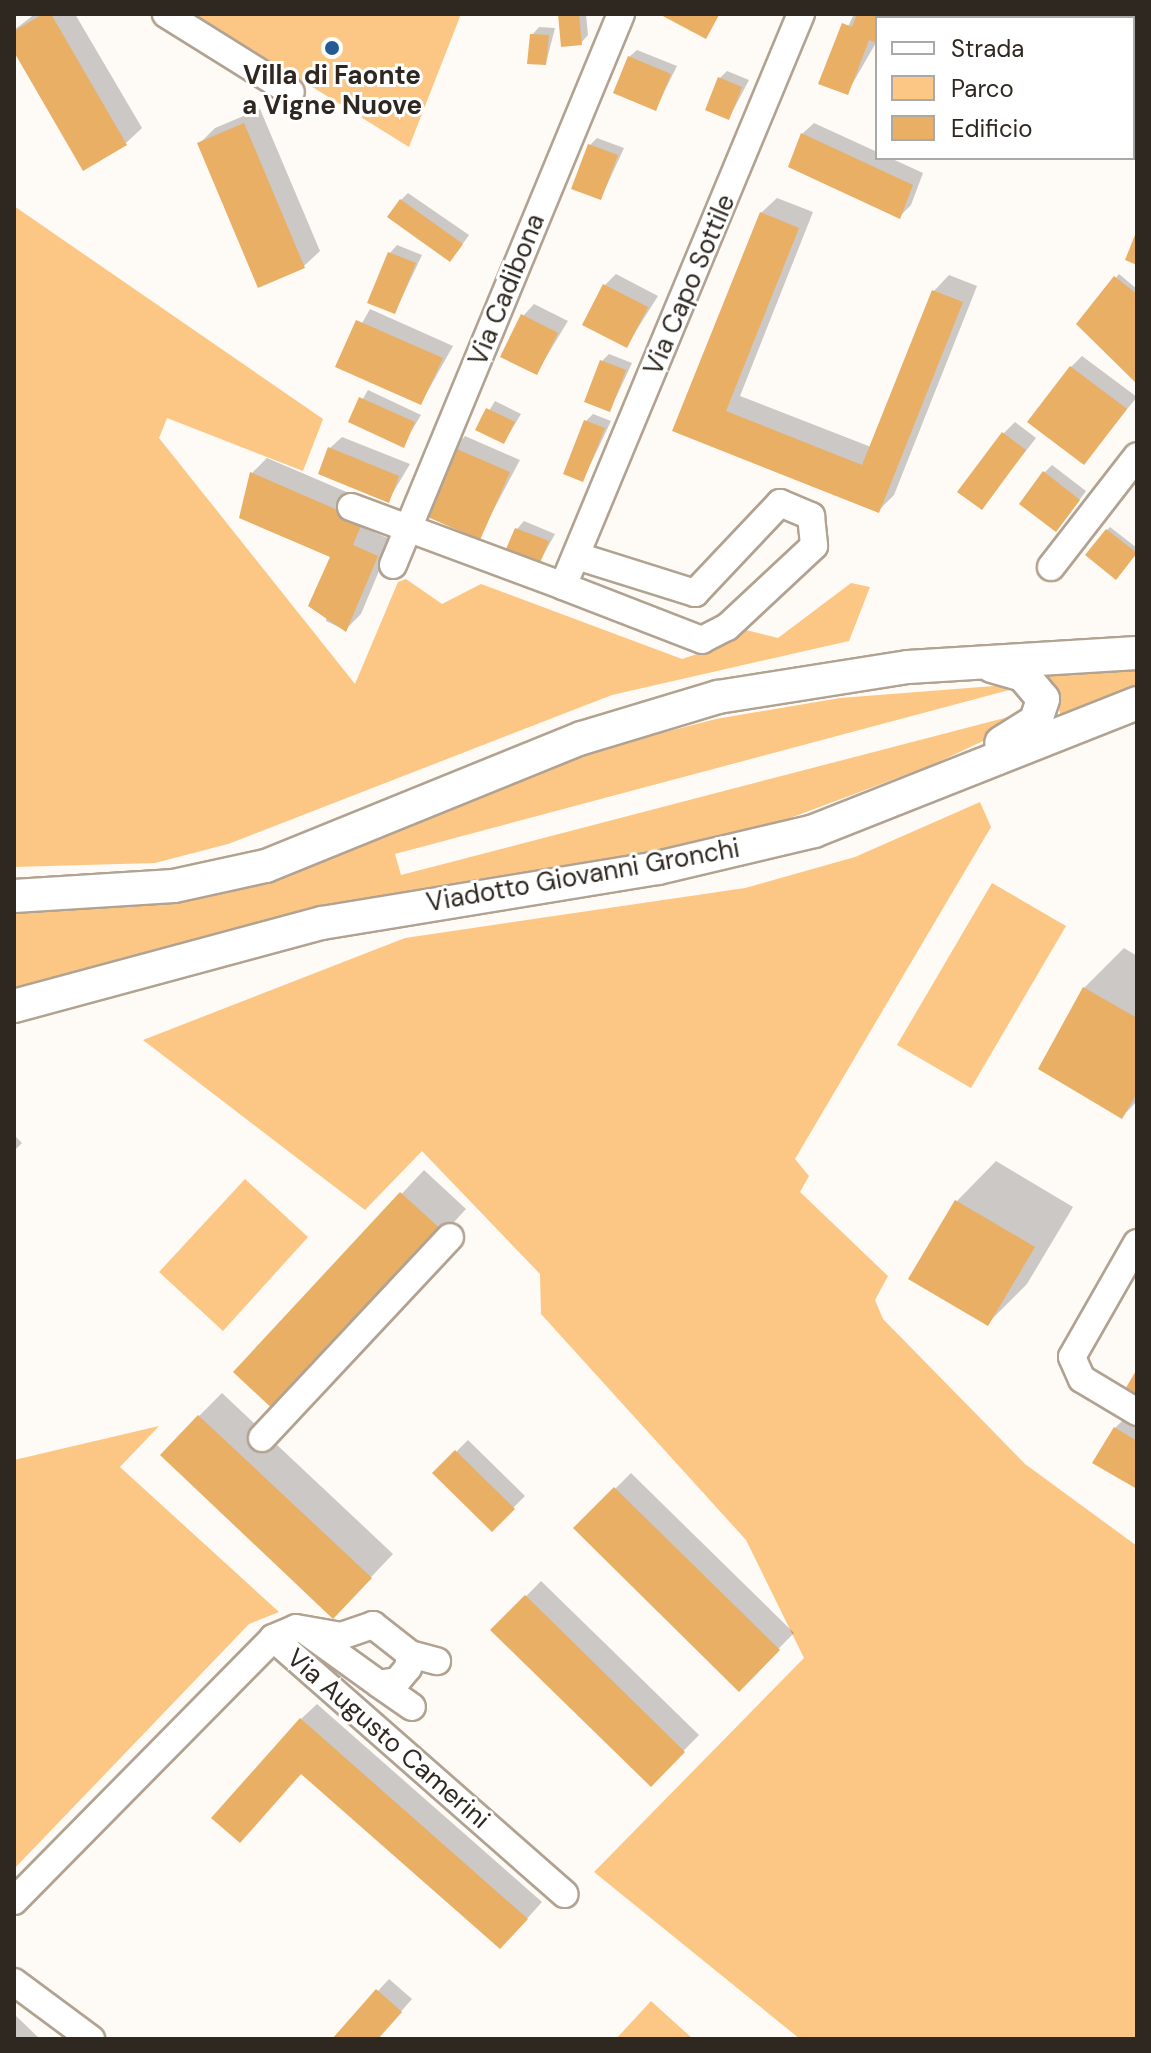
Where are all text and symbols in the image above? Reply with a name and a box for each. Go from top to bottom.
legend [875,16,1135,160]
text: Strada [951,33,1024,64]
marker: Villa di Faonte a Vigne Nuove [323,39,341,57]
place label: Villa di Faonte a Vigne Nuove [242,60,422,122]
text: Parco [951,73,1014,104]
text: Edificio [951,113,1033,144]
street label: Via Capo Sottile [638,190,742,380]
street label: Via Cadibona [462,210,552,370]
street label: Viadotto Giovanni Gronchi [424,833,742,919]
street label: Via Augusto Camerini [280,1642,496,1836]

